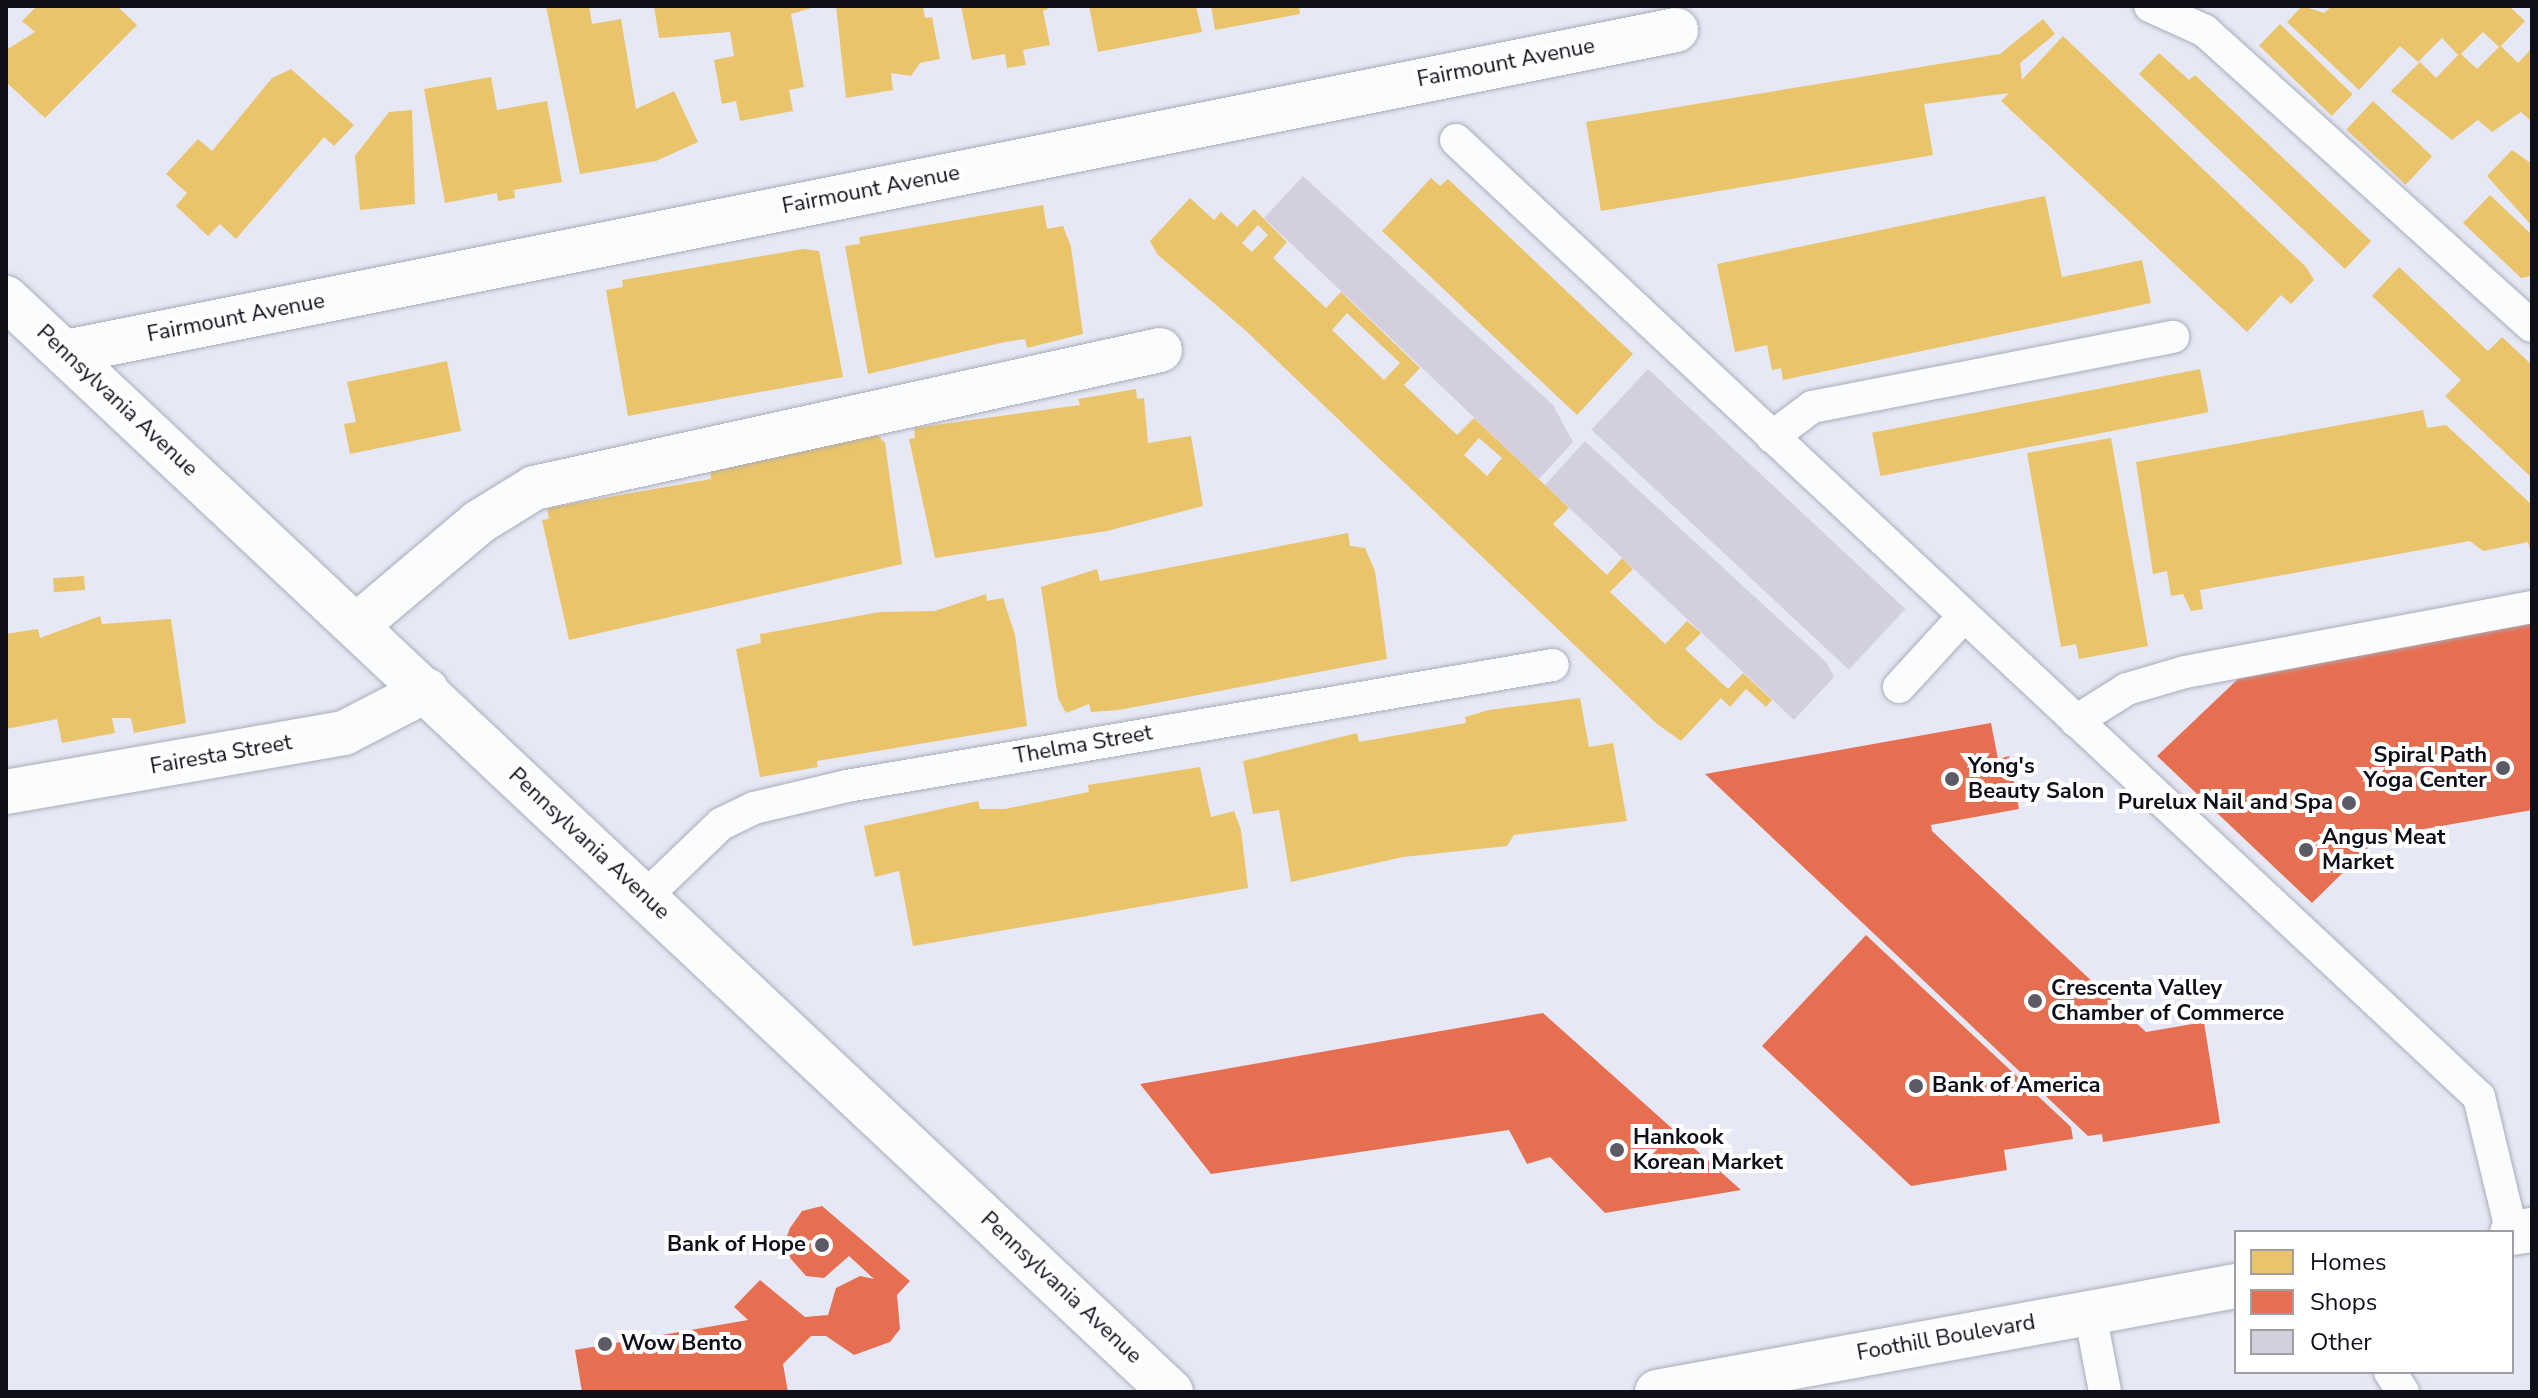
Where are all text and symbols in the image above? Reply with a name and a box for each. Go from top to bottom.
street label: Fairmount Avenue [1415,33,1597,93]
street label: Fairmount Avenue [780,160,962,220]
street label: Fairmount Avenue [145,288,327,348]
street label: Pennsylvania Avenue [31,320,203,482]
street label: Thelma Street [1012,720,1154,770]
street label: Fairesta Street [148,730,294,780]
place label: Spiral Path Yoga Center [2363,742,2487,794]
place label: Yong's Beauty Salon [1968,753,2104,804]
marker: Spiral Path Yoga Center [2494,759,2512,777]
street label: Pennsylvania Avenue [503,763,675,925]
marker: Yong's Beauty Salon [1943,770,1961,788]
place label: Purelux Nail and Spa [2118,790,2333,816]
marker: Purelux Nail and Spa [2340,794,2358,812]
place label: Angus Meat Market [2322,824,2445,876]
marker: Angus Meat Market [2297,841,2315,859]
place label: Crescenta Valley Chamber of Commerce [2051,975,2284,1026]
marker: Crescenta Valley Chamber of Commerce [2026,992,2044,1010]
place label: Bank of America [1932,1073,2100,1099]
marker: Bank of America [1907,1077,1925,1095]
place label: Hankook Korean Market [1633,1124,1783,1176]
marker: Hankook Korean Market [1608,1141,1626,1159]
street label: Pennsylvania Avenue [975,1207,1147,1369]
legend [2234,1230,2514,1374]
place label: Bank of Hope [667,1232,806,1258]
marker: Bank of Hope [813,1236,831,1254]
text: Homes [2310,1246,2386,1278]
text: Shops [2310,1286,2377,1318]
street label: Foothill Boulevard [1855,1309,2037,1367]
text: Other [2310,1326,2372,1358]
place label: Wow Bento [621,1331,742,1357]
marker: Wow Bento [596,1335,614,1353]

